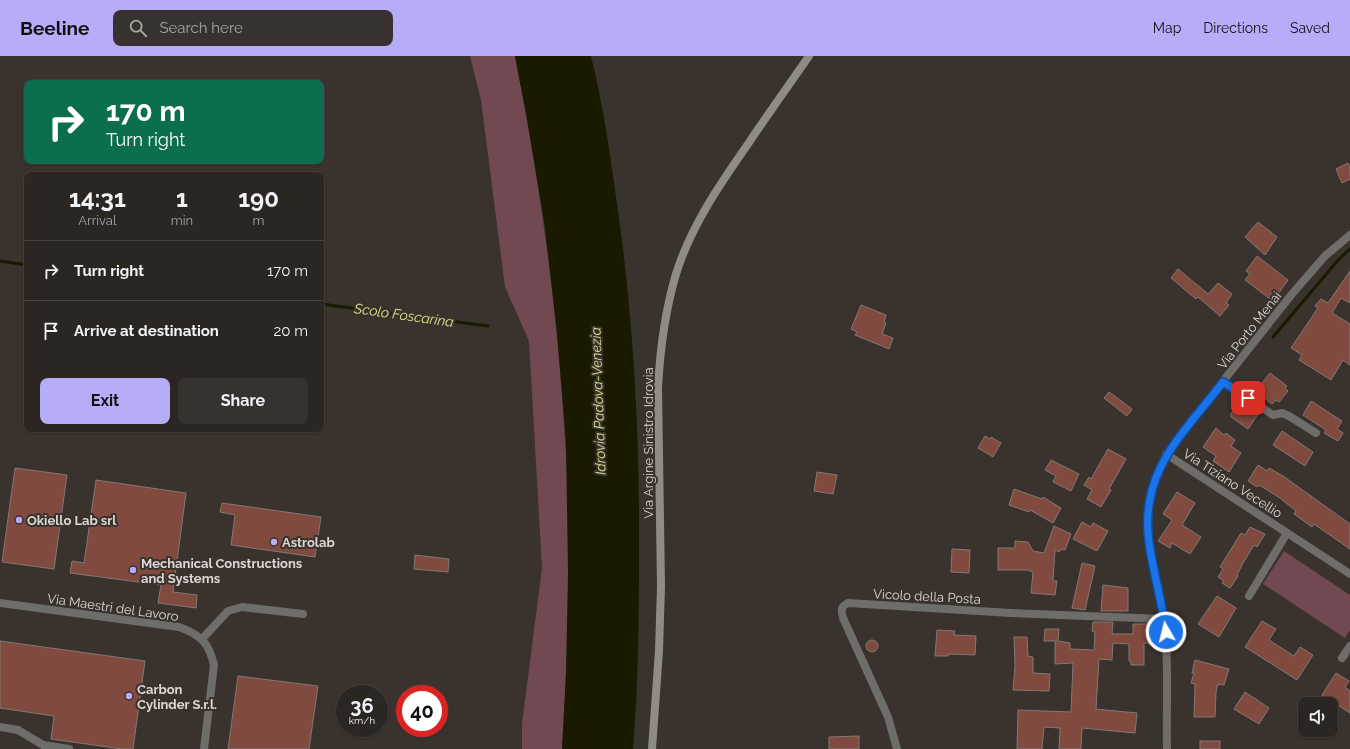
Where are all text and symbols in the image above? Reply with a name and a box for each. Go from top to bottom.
search box [113,10,393,46]
text: Beeline [20,17,89,39]
icon: search [127,17,149,39]
text: Search here [159,19,243,37]
text: Map [1153,20,1181,36]
text: Directions [1203,20,1268,36]
text: Saved [1290,20,1330,36]
text: 170 m [106,95,186,128]
icon: right [40,96,92,148]
text: Turn right [106,129,185,150]
text: 14:31 [69,184,126,213]
text: 1 [176,184,188,213]
text: 190 [238,184,279,213]
text: Arrival [78,213,116,228]
text: min [171,213,193,228]
text: m [253,213,265,228]
icon: right [40,260,62,282]
text: Turn right [74,262,144,280]
text: 170 m [267,262,308,280]
street label: Via Porto Menai [1215,289,1284,372]
water label: Scolo Foscarina [352,300,455,330]
icon: arrive [40,320,62,342]
text: Arrive at destination [74,322,219,340]
text: 20 m [273,322,308,340]
water label: Idrovia Padova-Venezia [587,327,609,475]
street label: Via Argine Sinistro Idrovia [641,367,656,519]
button: Exit [40,378,170,424]
button: Share [178,378,308,424]
pin [1231,381,1265,415]
icon: arrive [1237,387,1259,409]
street label: Via Tiziano Vecellio [1180,446,1285,521]
place label: Okiello Lab srl [27,513,117,528]
marker: Okiello Lab srl [14,515,24,525]
place label: Astrolab [282,535,335,550]
marker: Astrolab [269,537,279,547]
place label: Mechanical Constructions and Systems [141,556,303,586]
marker: Mechanical Constructions and Systems [128,565,138,575]
street label: Vicolo della Posta [873,586,981,607]
street label: Via Maestri del Lavoro [46,591,180,624]
position arrow [1145,611,1187,653]
place label: Carbon Cylinder S.r.l. [137,682,217,712]
speed limit sign: 40 [396,685,448,737]
marker: Carbon Cylinder S.r.l. [124,691,134,701]
text: 36 [350,694,374,718]
map controls [1298,697,1338,737]
button: sound [1298,697,1338,737]
text: km/h [349,715,375,726]

